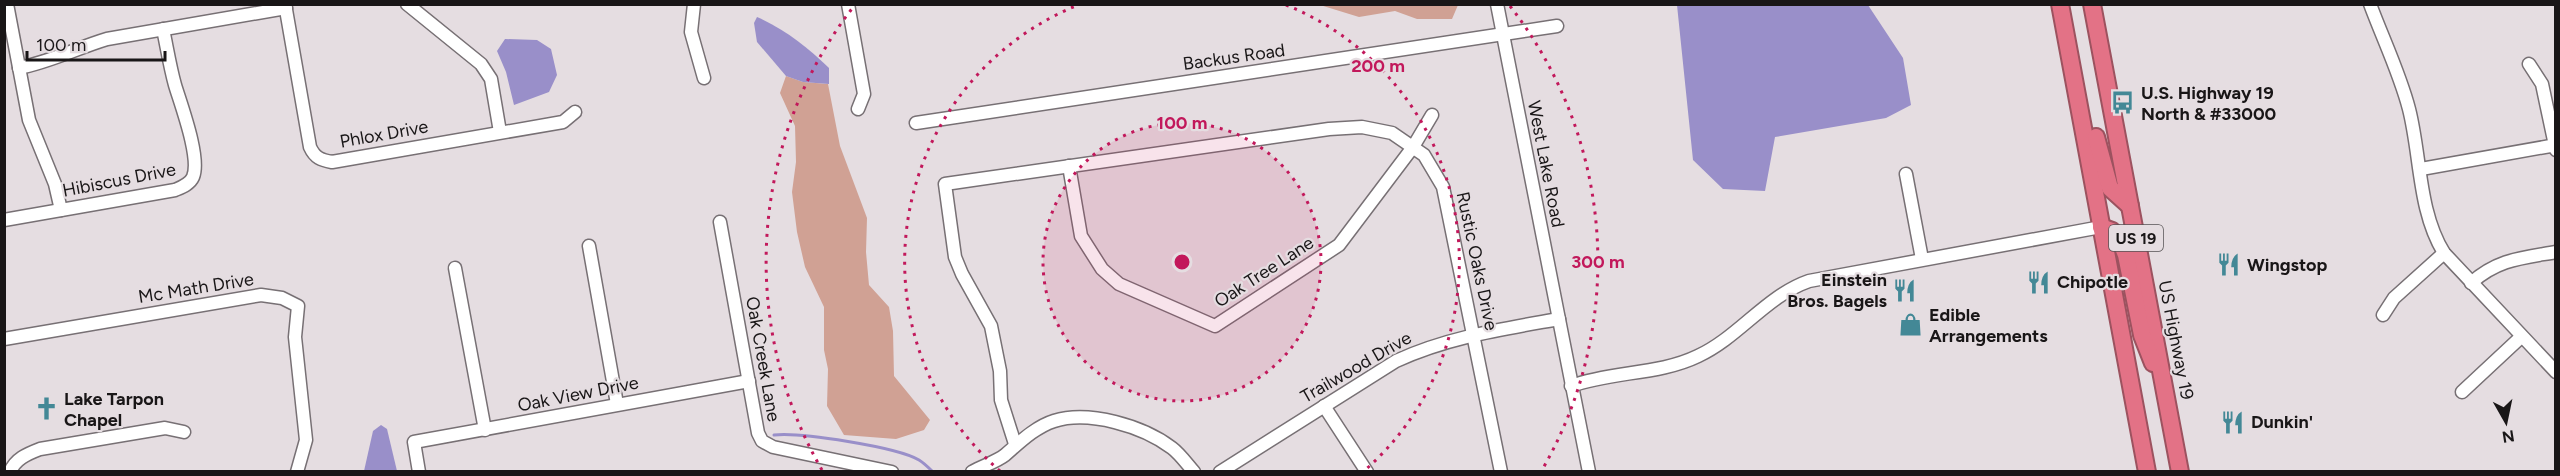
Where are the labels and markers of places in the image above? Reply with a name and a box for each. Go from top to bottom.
place label: U.S. Highway 19 North & #33000 [2141,82,2277,125]
bus stop icon: U.S. Highway 19 North & #33000 [2110,90,2136,116]
centre of rings [1172,252,1192,272]
restaurant icon: Wingstop [2216,252,2242,278]
place label: Wingstop [2247,254,2327,276]
place label: Einstein Bros. Bagels [1787,269,1888,312]
restaurant icon: Chipotle [2026,269,2052,295]
place label: Chipotle [2057,271,2128,293]
restaurant icon: Einstein Bros. Bagels [1892,277,1918,303]
place label: Edible Arrangements [1929,304,2048,347]
shop icon: Edible Arrangements [1898,312,1924,338]
place label: Lake Tarpon Chapel [64,388,164,431]
church icon: Lake Tarpon Chapel [33,396,59,422]
restaurant icon: Dunkin' [2220,409,2246,435]
place label: Dunkin' [2251,411,2313,433]

